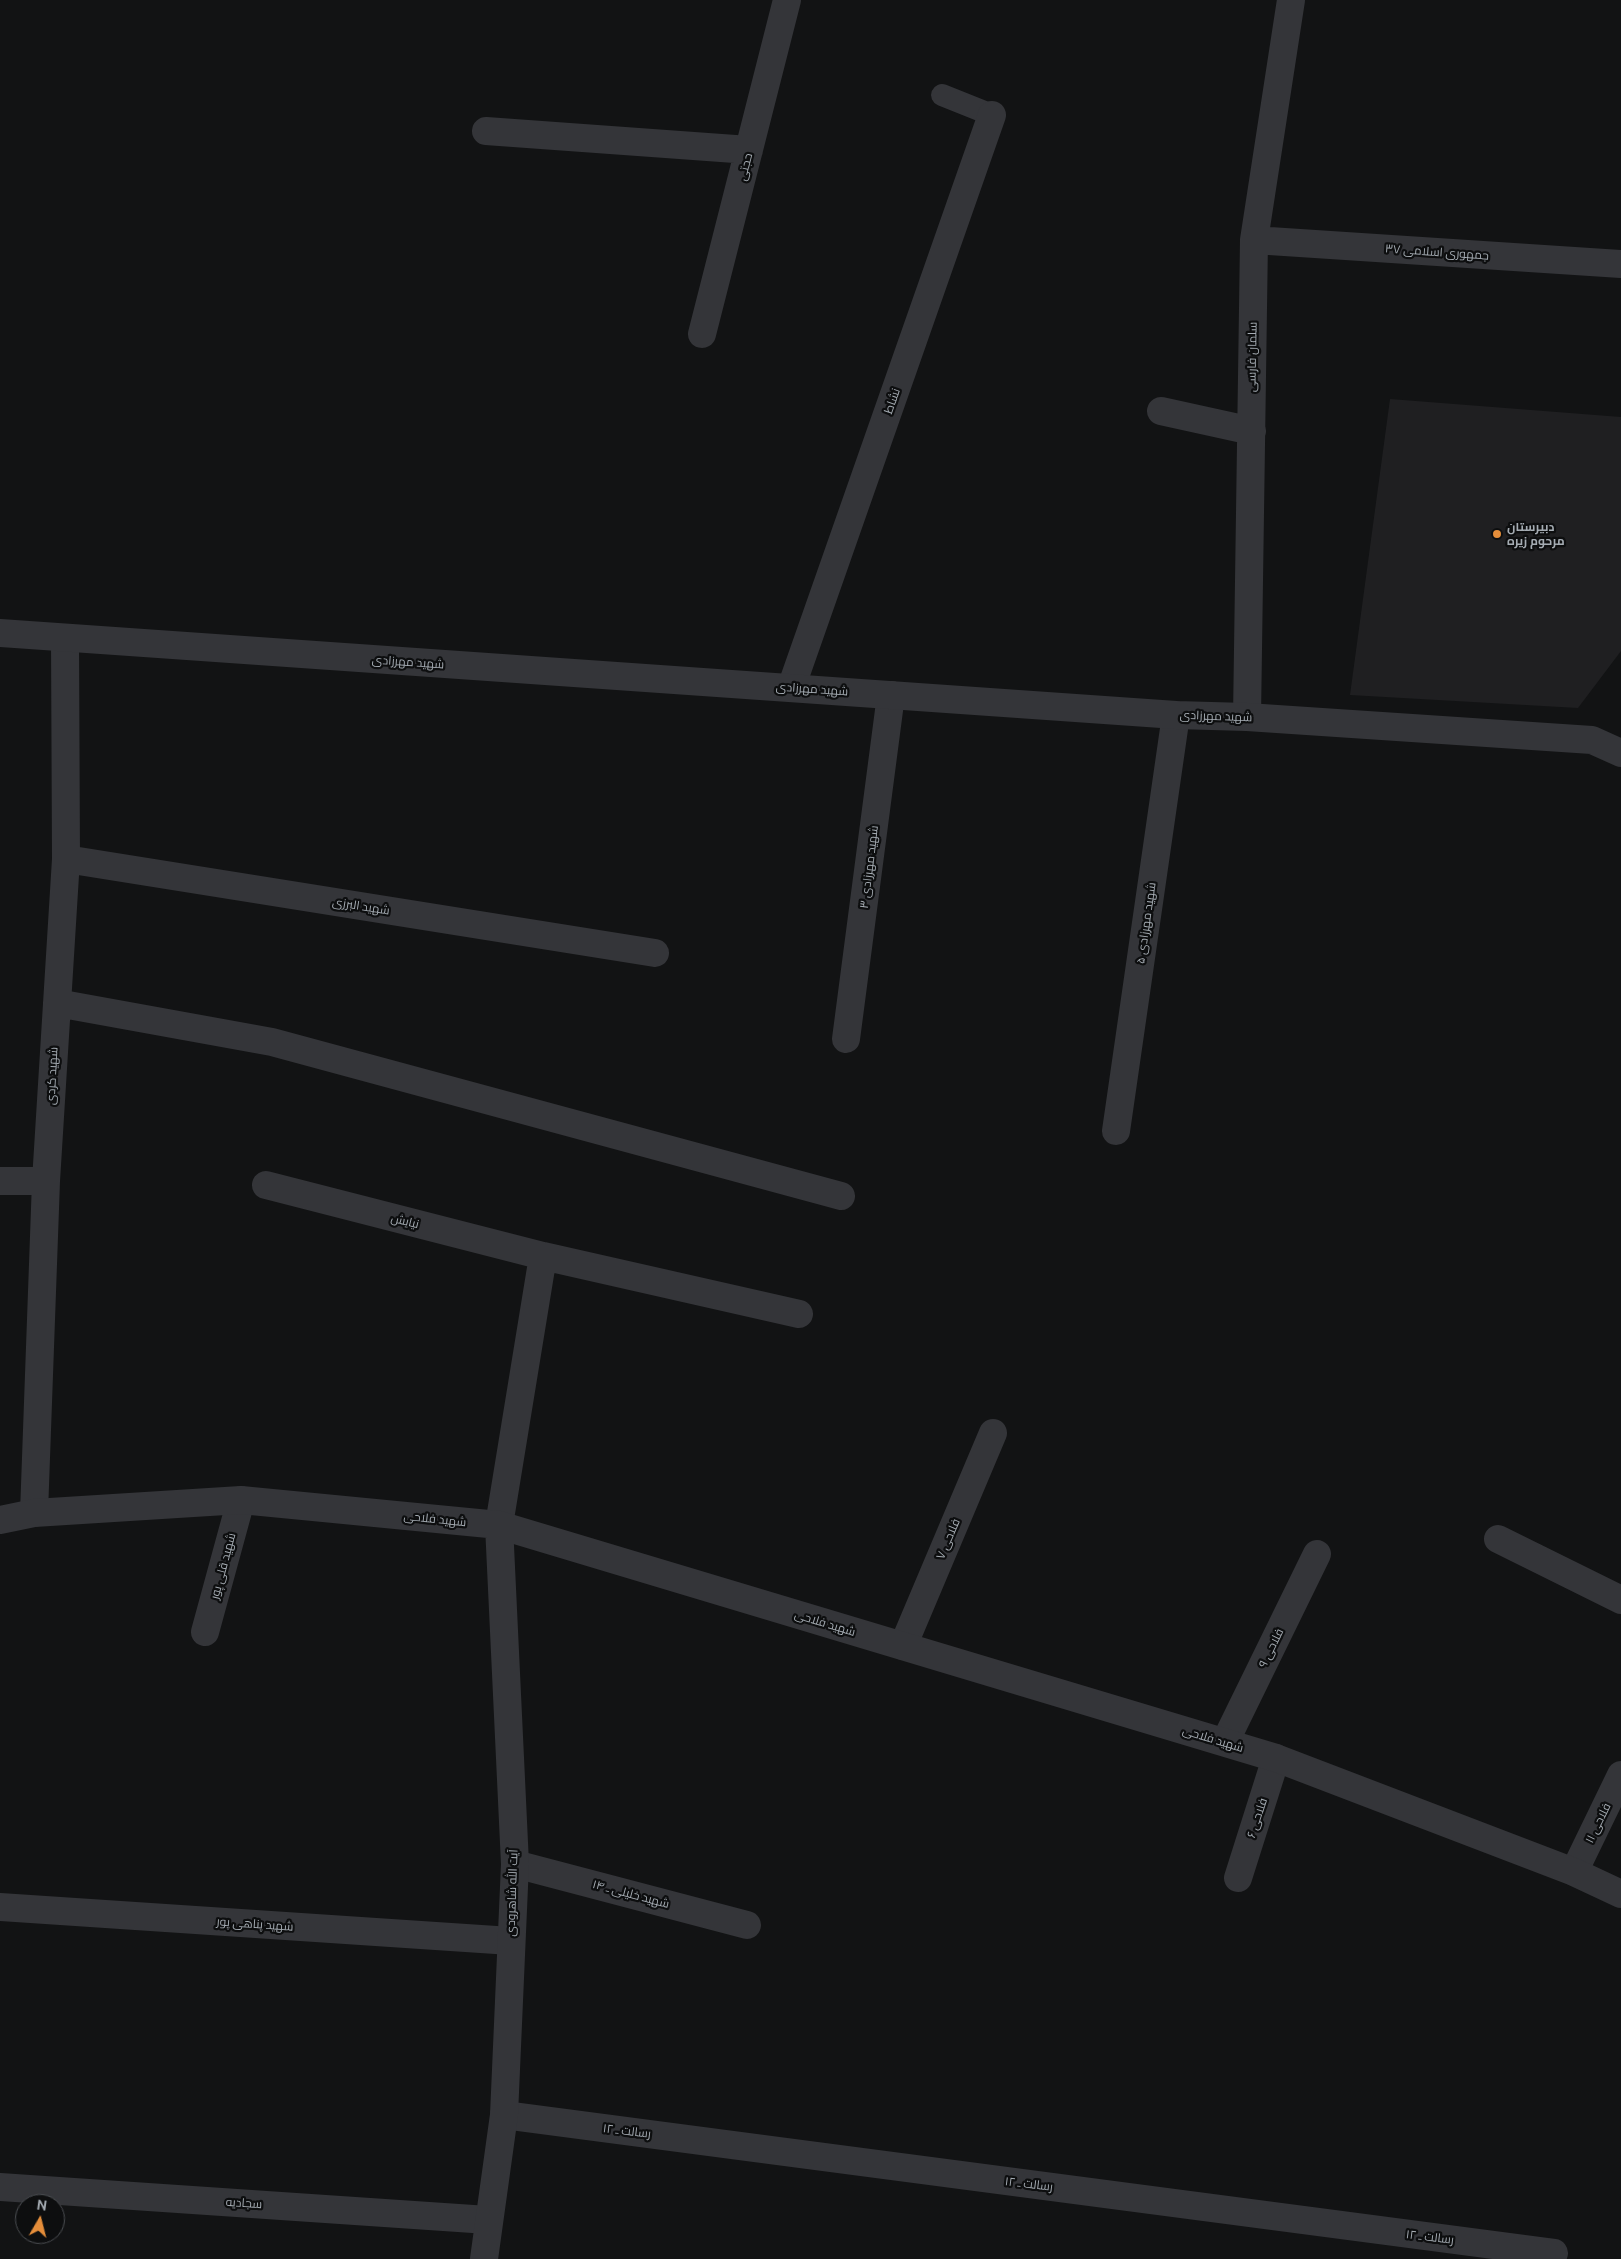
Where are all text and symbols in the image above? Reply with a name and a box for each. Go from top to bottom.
street label: حجتی [735,152,755,182]
street label: جمهوری اسلامی ۳۷ [1385,241,1489,263]
street label: سلمان فارسی [1244,322,1260,392]
street label: نشاط [881,386,903,416]
place label: دبیرستان مرحوم زیره [1507,520,1565,548]
marker: دبیرستان مرحوم زیره [1491,528,1503,540]
street label: شهید مهرزادی [371,652,445,672]
street label: شهید مهرزادی [775,679,849,699]
street label: شهید مهرزادی [1179,708,1253,724]
street label: شهید مهرزادی ۳ [857,825,881,909]
street label: شهید مهرزادی ۵ [1133,881,1159,965]
street label: شهید البرزی [331,894,391,918]
street label: شهید کردی [43,1047,61,1105]
street label: نیایش [389,1211,421,1231]
street label: شهید فلاحی [403,1509,467,1529]
street label: فلاحی ۷ [933,1516,963,1562]
street label: شهید قلی پور [207,1531,239,1601]
street label: شهید فلاحی [793,1607,857,1639]
street label: فلاحی ۹ [1255,1626,1287,1670]
street label: شهید فلاحی [1181,1723,1245,1755]
street label: فلاحی ۶ [1244,1796,1270,1840]
street label: فلاحی ۱۱ [1582,1801,1614,1845]
street label: آیت الله شاهرودی [503,1849,521,1937]
street label: شهید خلیلی ـ ۱۴ [591,1877,671,1911]
street label: شهید پناهی پور [216,1914,294,1934]
street label: رسالت ـ ۱۲ [602,2121,652,2141]
street label: رسالت ـ ۱۲ [1004,2174,1054,2194]
north arrow [15,2194,65,2244]
street label: سجادیه [225,2195,263,2211]
text: N [36,2196,48,2214]
street label: رسالت ـ ۱۲ [1405,2227,1455,2247]

